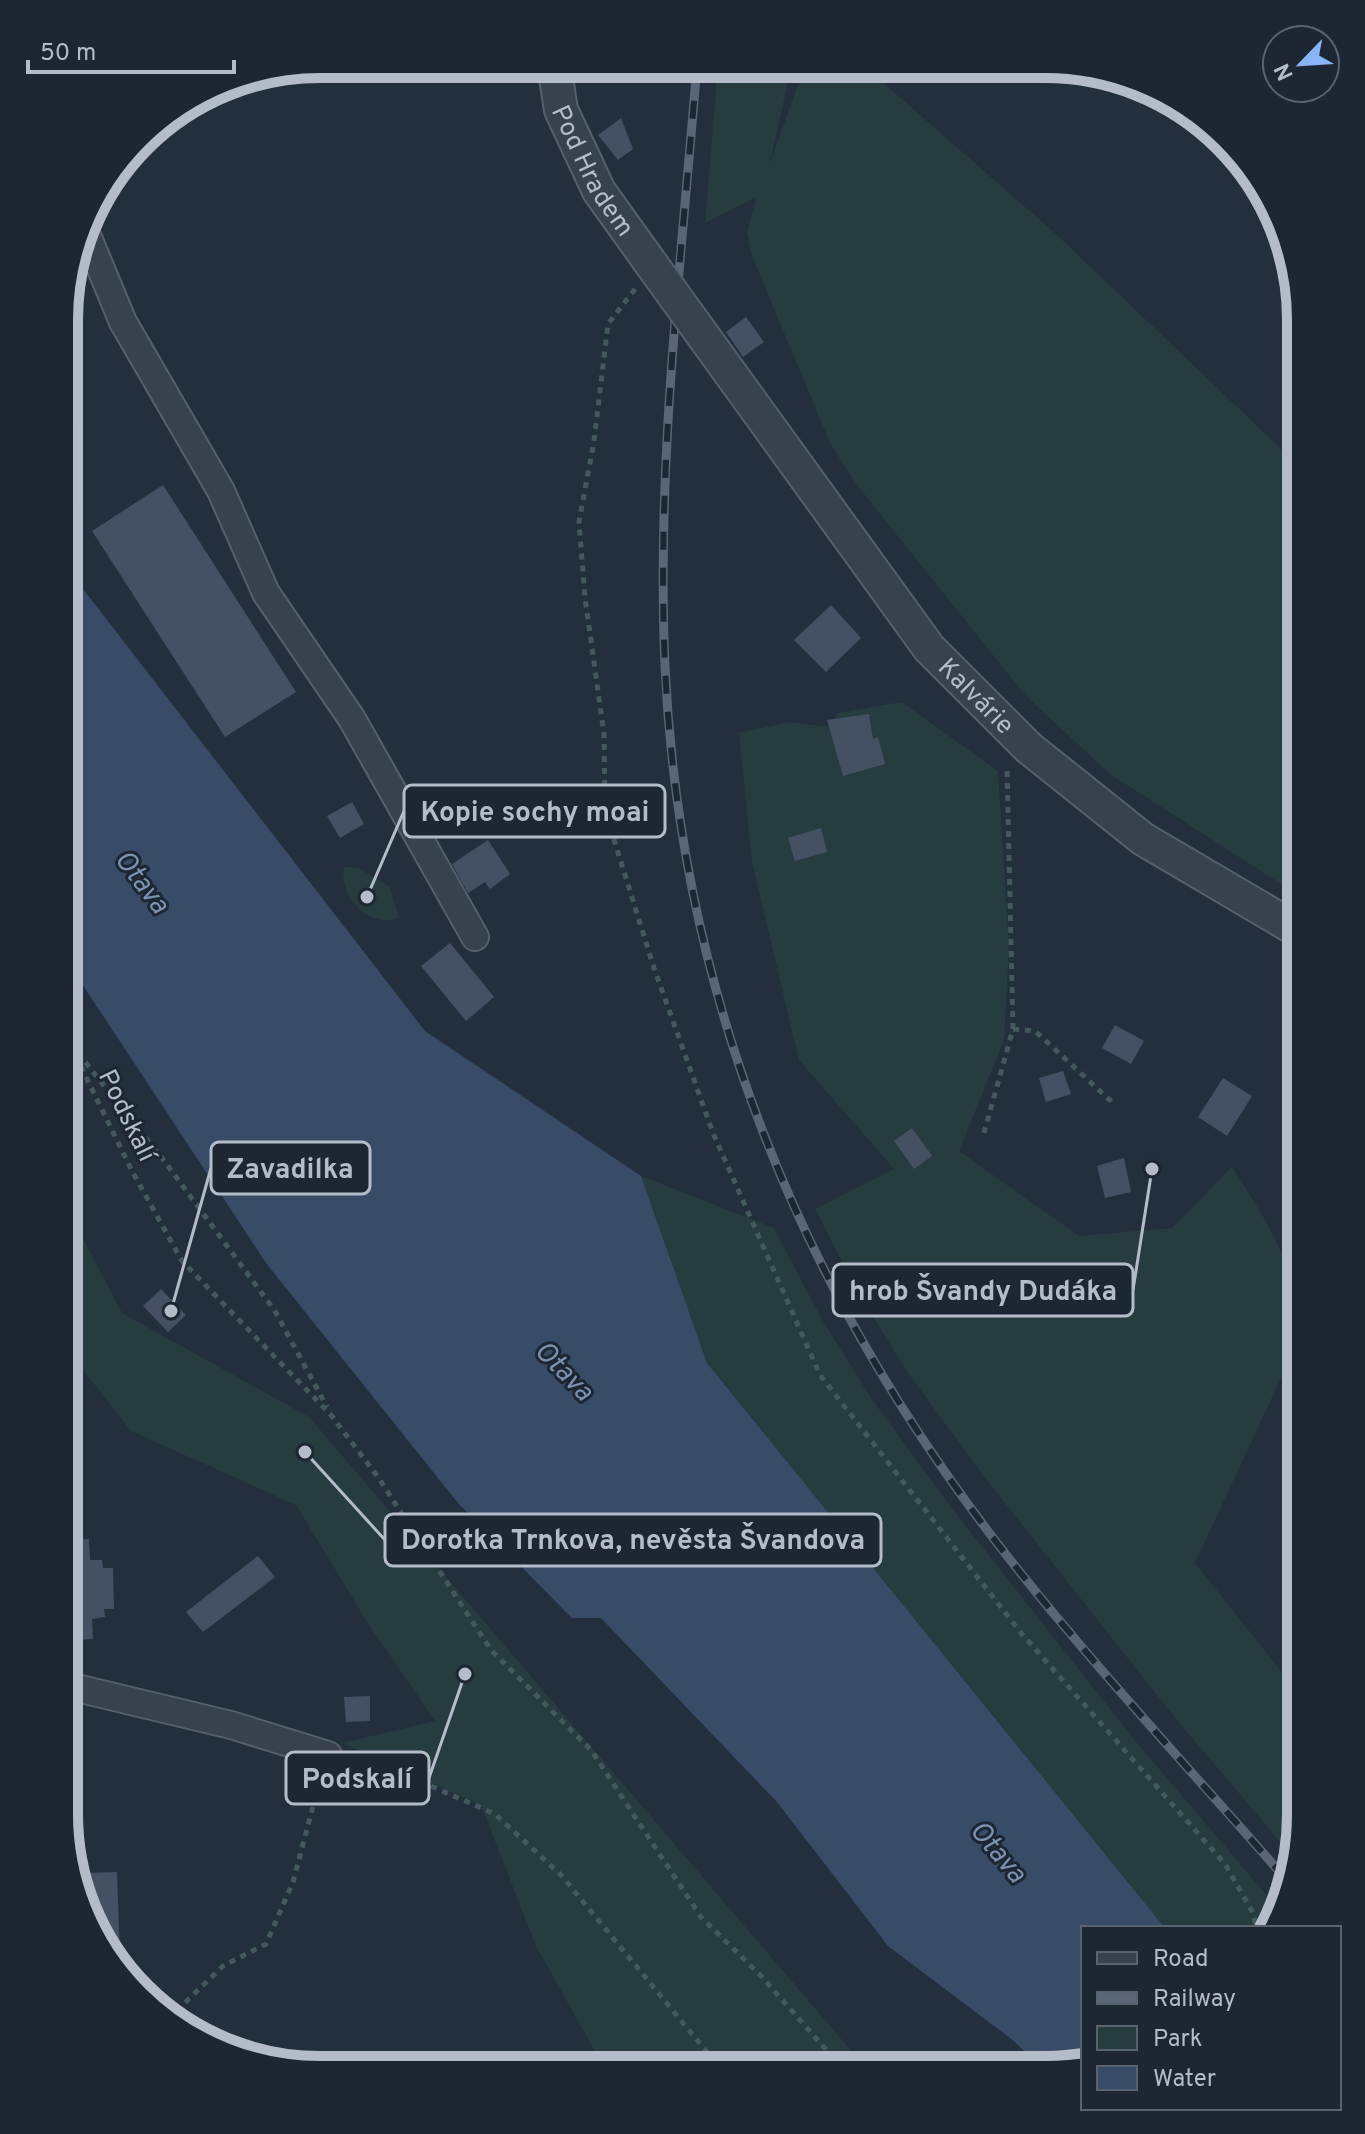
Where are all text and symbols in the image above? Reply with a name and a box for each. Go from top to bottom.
scale bar [28,24,234,74]
north arrow [1261,24,1341,104]
text: 50 m [40,39,96,69]
text: N [1270,59,1301,84]
street label: Pod Hradem [542,100,640,244]
street label: Kalvárie [930,652,1020,743]
callout: Kopie sochy moai [404,785,665,837]
text: Kopie sochy moai [420,796,650,832]
water label: Otava [105,844,177,922]
street label: Podskalí [89,1065,163,1170]
callout: Zavadilka [211,1142,370,1194]
text: Zavadilka [226,1153,354,1189]
callout: hrob Švandy Dudáka [833,1264,1133,1316]
text: hrob Švandy Dudáka [849,1273,1117,1311]
water label: Otava [525,1334,601,1410]
callout: Dorotka Trnkova, nevěsta Švandova [385,1514,881,1566]
text: Dorotka Trnkova, nevěsta Švandova [401,1522,865,1560]
callout: Podskalí [286,1752,429,1804]
text: Podskalí [302,1763,414,1799]
water label: Otava [960,1814,1034,1892]
legend [1081,1926,1341,2110]
text: Road [1153,1945,1209,1975]
text: Railway [1153,1985,1236,2015]
text: Park [1153,2025,1203,2055]
text: Water [1153,2065,1216,2095]

